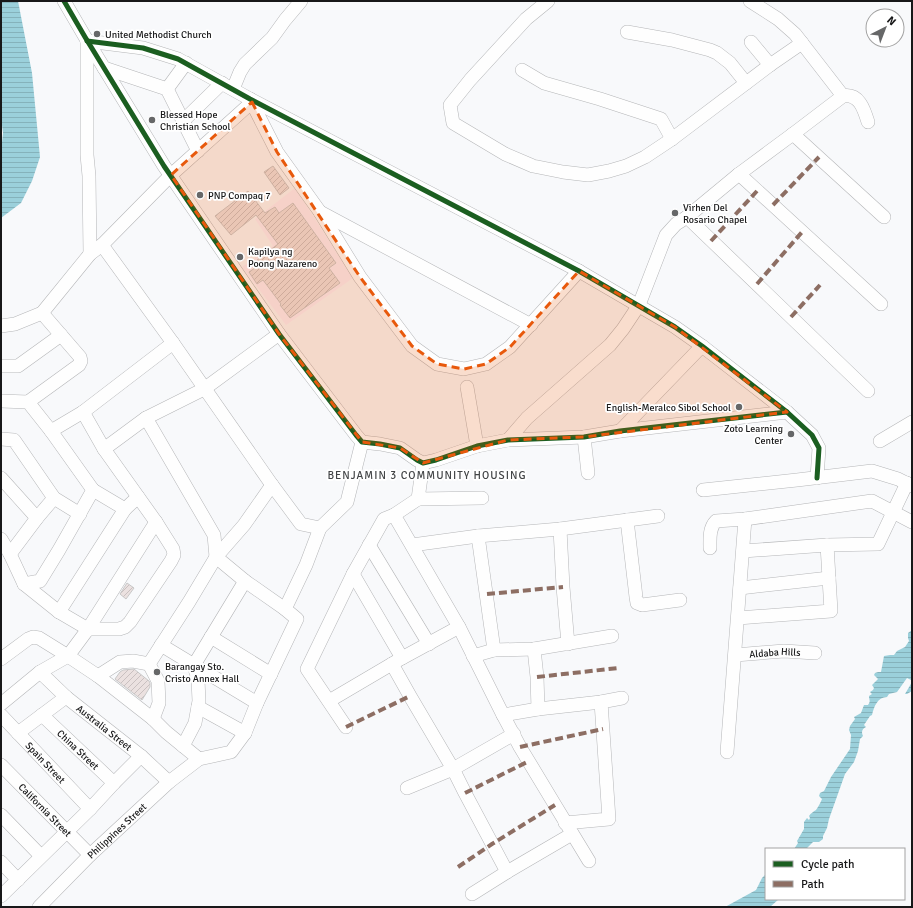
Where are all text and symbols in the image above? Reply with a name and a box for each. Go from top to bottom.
north arrow [865,8,905,48]
text: N [884,14,899,28]
marker: United Methodist Church [92,29,102,39]
place label: United Methodist Church [105,29,212,41]
place label: Blessed Hope Christian School [160,109,231,133]
marker: Blessed Hope Christian School [147,115,157,125]
marker: PNP Compaq 7 [195,190,205,200]
place label: PNP Compaq 7 [208,190,271,202]
place label: Virhen Del Rosario Chapel [683,202,747,226]
marker: Virhen Del Rosario Chapel [670,208,680,218]
place label: Kapilya ng Poong Nazareno [248,246,317,270]
marker: Kapilya ng Poong Nazareno [235,252,245,262]
place label: English-Meralco Sibol School [606,402,731,414]
marker: English-Meralco Sibol School [734,402,744,412]
place label: Zoto Learning Center [724,423,783,447]
marker: Zoto Learning Center [786,429,796,439]
district label: BENJAMIN 3 COMMUNITY HOUSING [327,469,527,482]
street label: Aldaba Hills [749,646,801,661]
place label: Barangay Sto. Cristo Annex Hall [165,661,239,685]
marker: Barangay Sto. Cristo Annex Hall [152,667,162,677]
street label: Australia Street [74,703,134,754]
street label: China Street [54,727,101,773]
street label: Spain Street [23,740,68,786]
street label: California Street [16,781,74,840]
street label: Philippines Street [85,801,150,861]
legend [765,848,905,900]
text: Cycle path [801,857,854,872]
text: Path [801,877,824,892]

